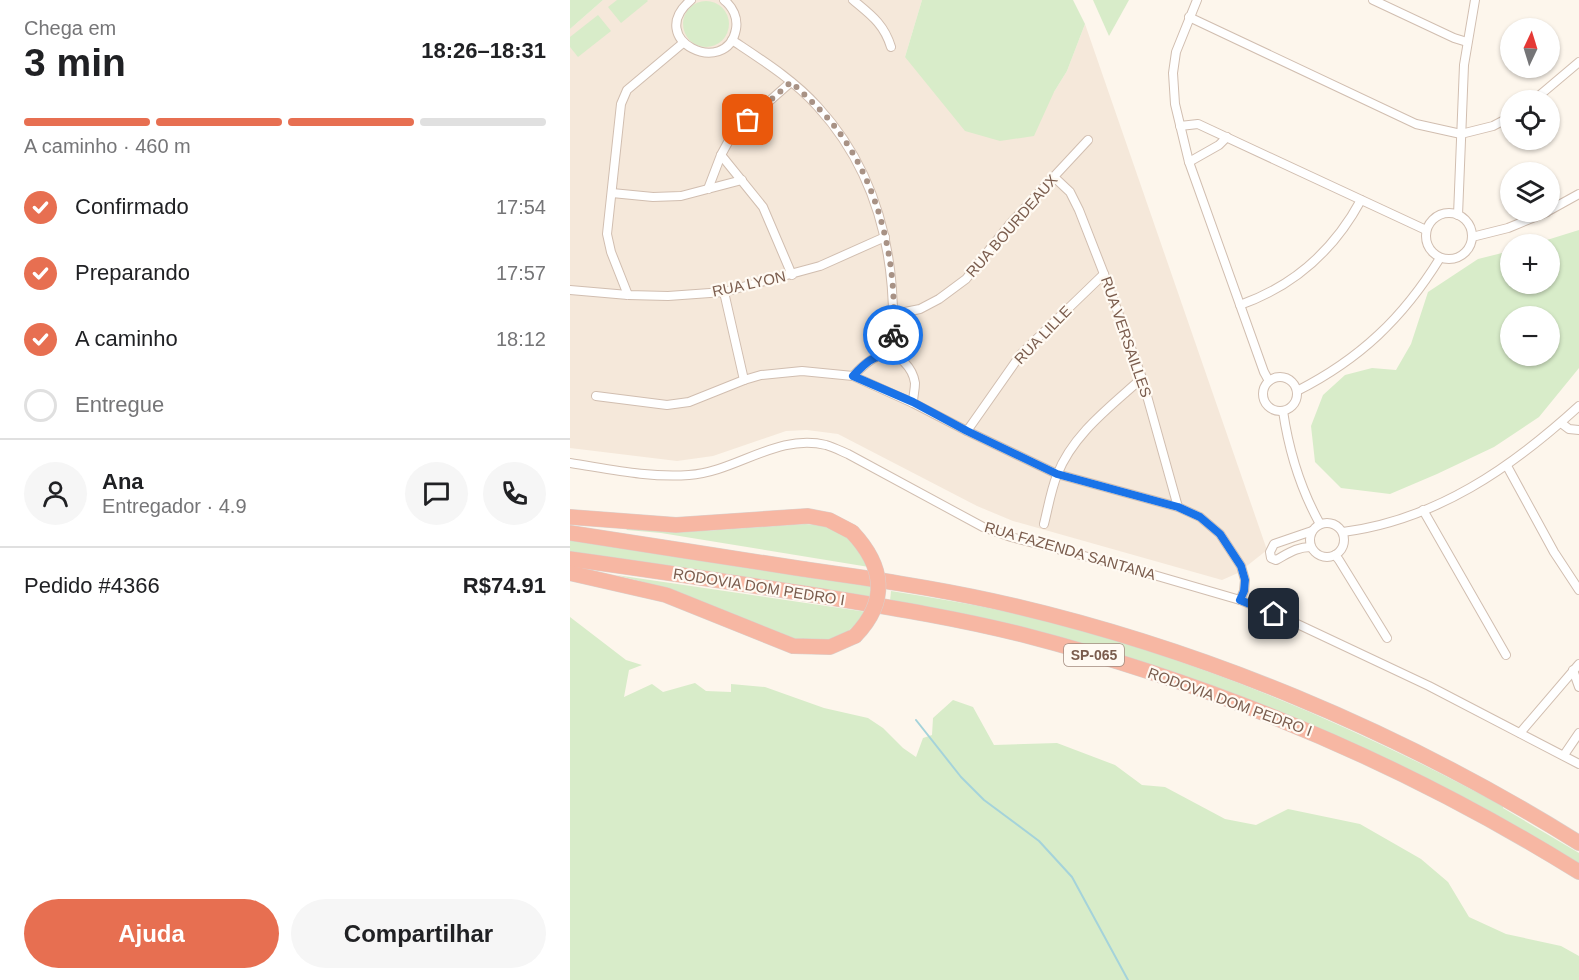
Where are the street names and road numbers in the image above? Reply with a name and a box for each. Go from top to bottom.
street label: RUA BOURDEAUX [963,171,1061,280]
street label: RUA LYON [711,267,787,300]
street label: RUA VERSAILLES [1098,274,1155,400]
street label: RUA LILLE [1011,302,1075,367]
street label: RUA FAZENDA SANTANA [983,518,1158,583]
street label: RODOVIA DOM PEDRO I [672,565,846,608]
road number: SP-065 [1064,644,1124,666]
street label: RODOVIA DOM PEDRO I [1146,664,1315,739]

